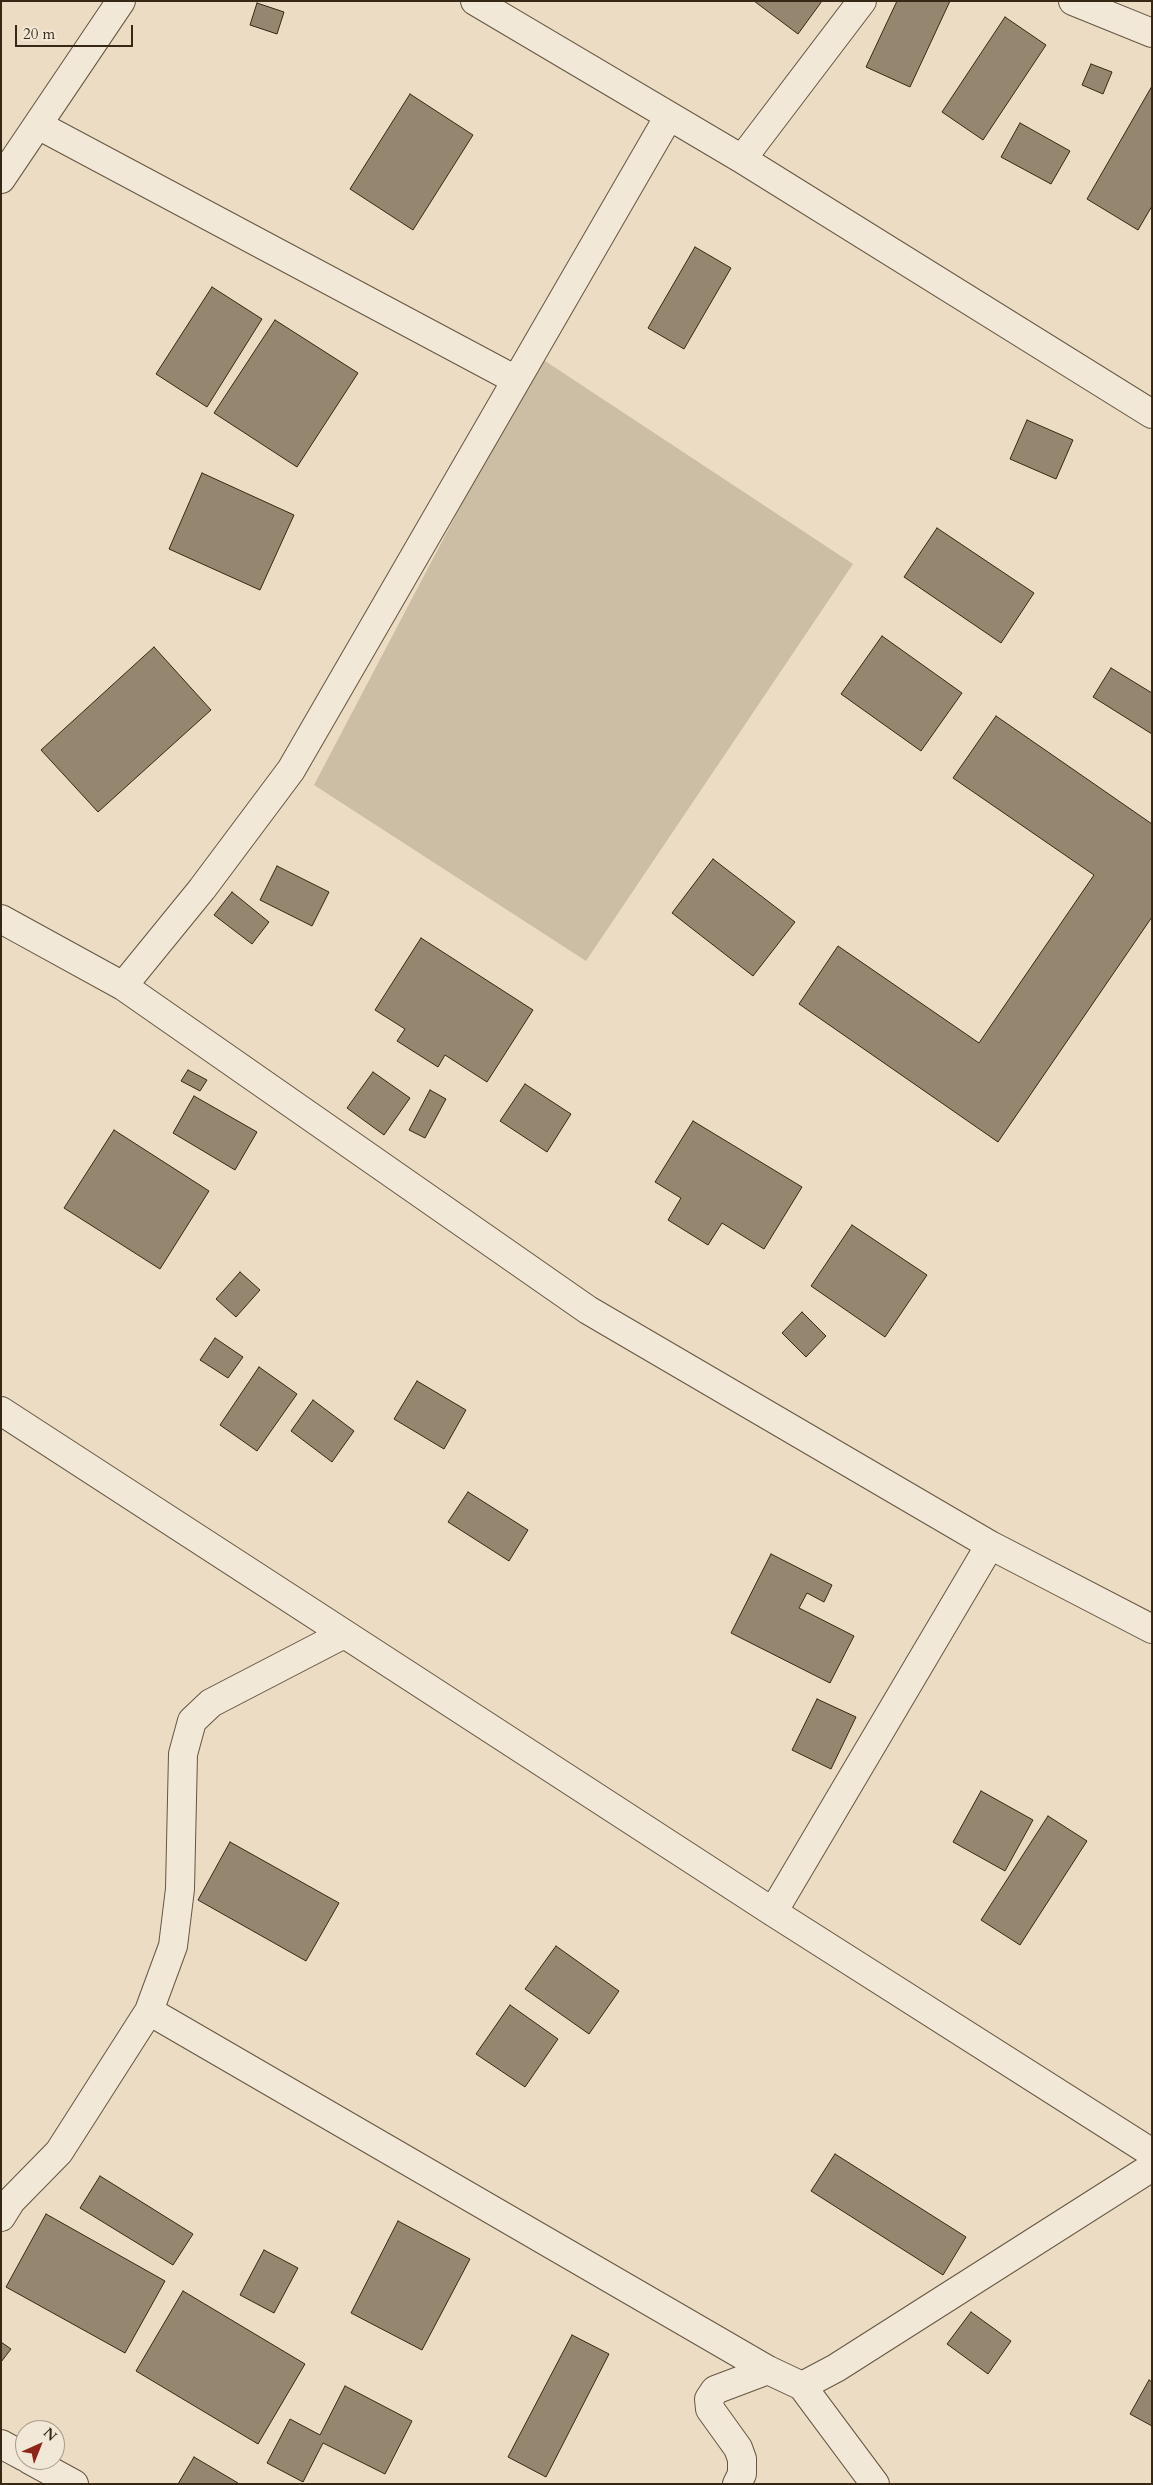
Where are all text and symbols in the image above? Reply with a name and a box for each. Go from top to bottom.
scale bar [18,15,135,47]
text: 20 m [23,24,55,44]
north arrow [15,2420,65,2470]
text: N [39,2424,61,2446]

